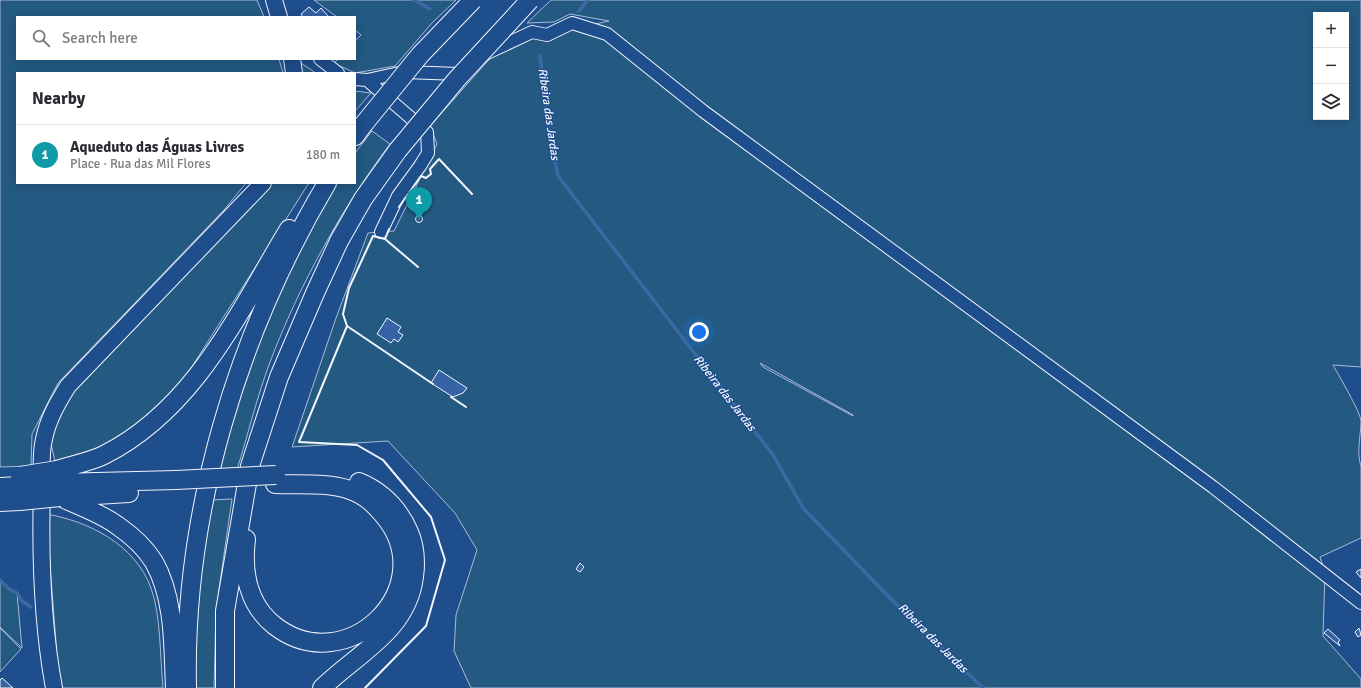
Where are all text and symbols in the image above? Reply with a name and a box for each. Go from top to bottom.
map controls [1313,12,1349,120]
button: + [1313,12,1349,48]
search box [16,16,356,60]
icon: search [30,27,52,49]
text: Search here [62,29,138,47]
button: − [1313,48,1349,84]
water label: Ribeira das Jardas [535,67,563,163]
button: layers [1313,84,1349,120]
text: Nearby [32,88,85,109]
text: Aqueduto das Águas Livres [70,138,244,156]
text: 1 [41,147,49,163]
text: 180 m [306,147,340,163]
text: Place · Rua das Mil Flores [70,156,211,172]
pin: 1 [406,187,432,220]
your location [689,322,709,342]
water label: Ribeira das Jardas [690,352,760,436]
water label: Ribeira das Jardas [895,600,972,678]

